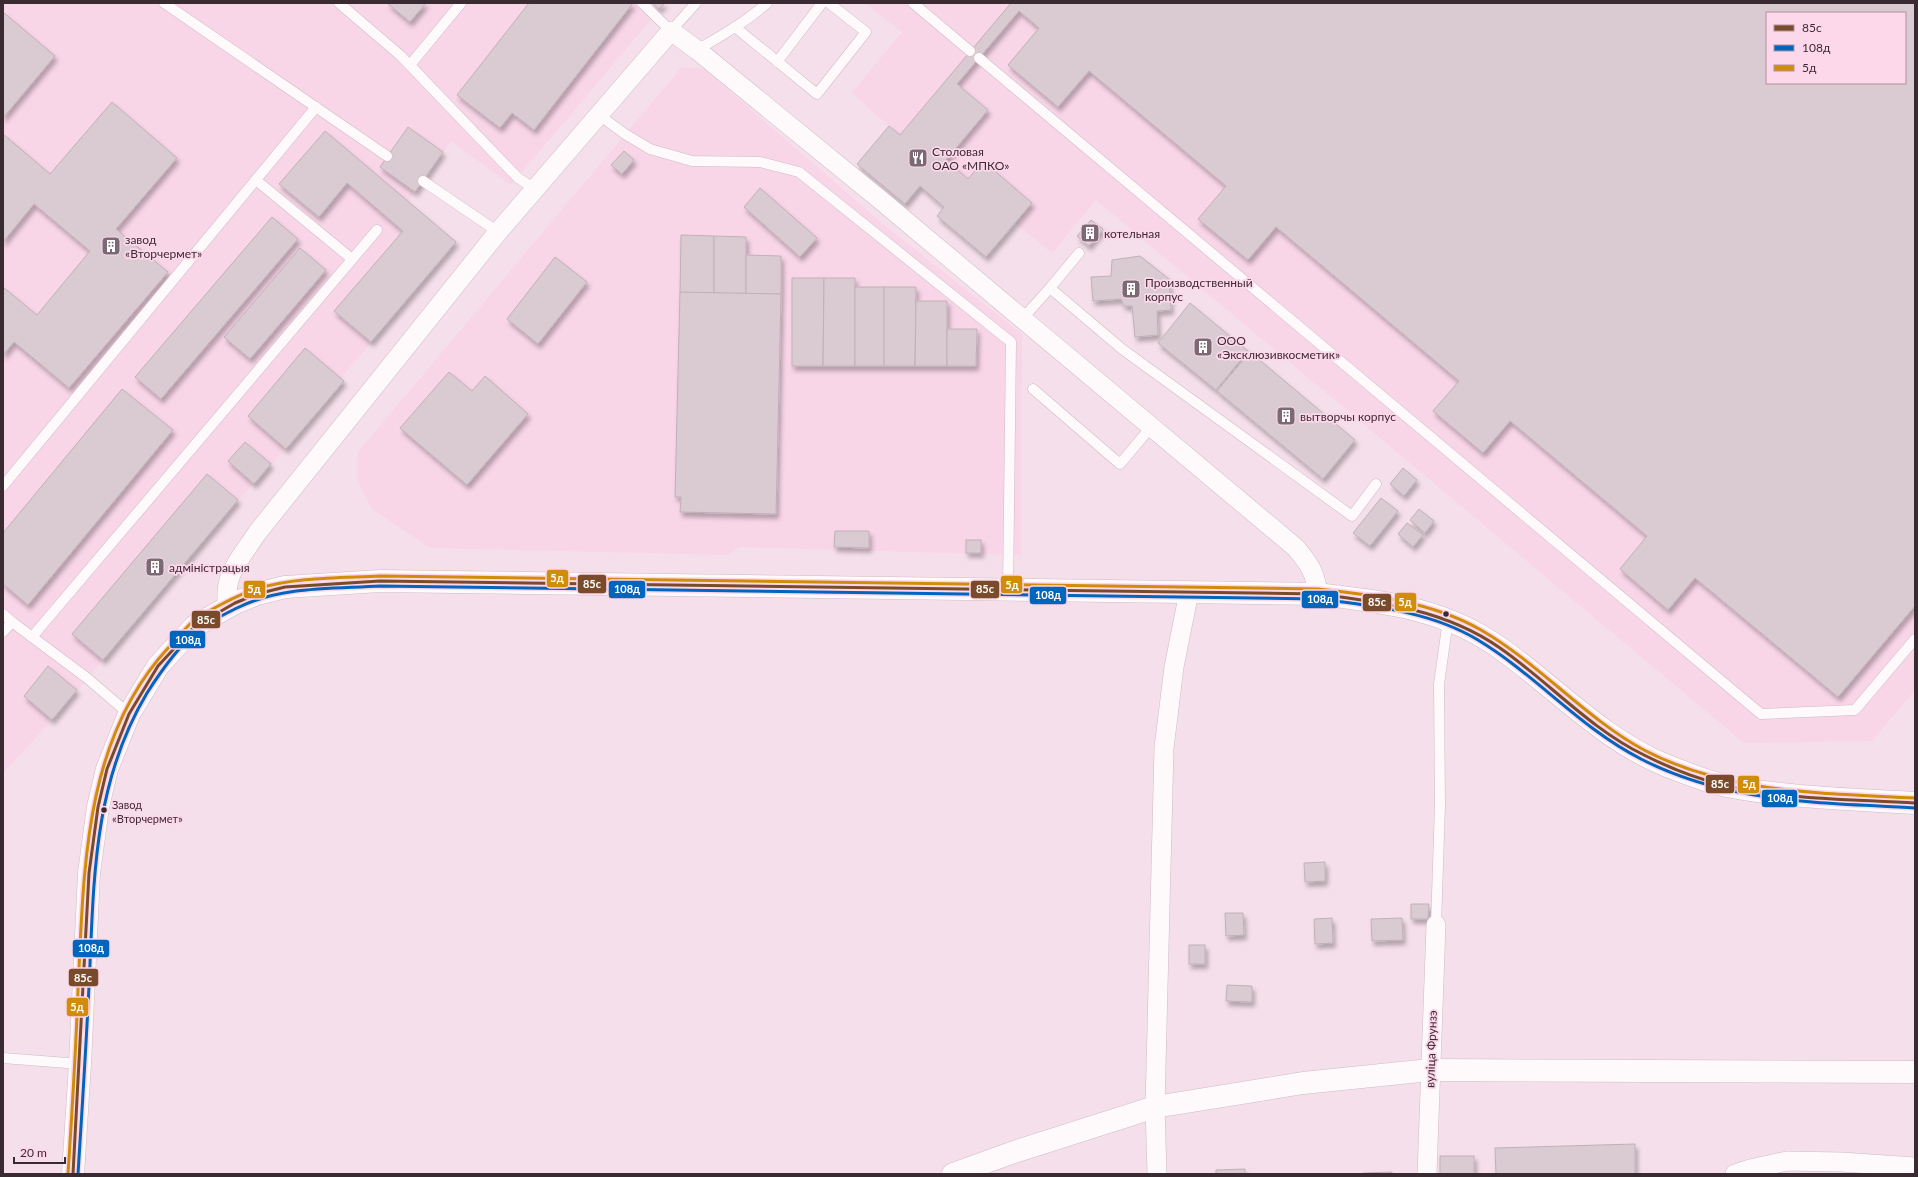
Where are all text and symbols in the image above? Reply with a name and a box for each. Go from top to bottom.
legend [1766,12,1906,84]
text: 85с [1802,20,1822,35]
text: 108д [1802,40,1831,55]
text: 5д [1802,60,1817,75]
place label: Столовая ОАО «МПКО» [932,144,1009,173]
restaurant icon: Столовая ОАО «МПКО» [907,147,929,169]
building icon: котельная [1079,222,1101,244]
place label: котельная [1104,226,1160,241]
place label: завод «Вторчермет» [125,232,202,261]
building icon: завод «Вторчермет» [100,235,122,257]
place label: Производственный корпус [1145,275,1253,304]
building icon: Производственный корпус [1120,278,1142,300]
place label: ООО «Эксклюзивкосметик» [1217,333,1340,362]
building icon: ООО «Эксклюзивкосметик» [1192,336,1214,358]
building icon: вытворчы корпус [1275,405,1297,427]
place label: вытворчы корпус [1300,409,1396,424]
building icon: адміністрацыя [144,556,166,578]
place label: адміністрацыя [169,560,250,575]
line badge: 5д [546,569,569,588]
text: 5д [550,571,564,584]
line badge: 85с [577,574,607,594]
line badge: 5д [1000,575,1023,594]
text: 85с [583,577,602,590]
text: 5д [1005,578,1019,591]
line badge: 5д [243,580,266,599]
line badge: 108д [608,580,646,599]
line badge: 85с [970,580,1000,599]
text: 5д [247,582,261,595]
text: 108д [614,582,640,595]
text: 85с [976,582,995,595]
line badge: 108д [1029,586,1067,605]
text: 108д [1035,588,1061,601]
line badge: 108д [1301,590,1339,609]
text: 108д [1307,592,1333,605]
line badge: 5д [1394,592,1417,612]
line badge: 85с [1362,593,1392,612]
text: 85с [1368,595,1387,608]
text: 5д [1398,595,1412,608]
unlabelled marker [1441,609,1451,619]
line badge: 85с [191,610,221,629]
text: 85с [197,613,216,626]
line badge: 108д [169,630,206,649]
text: 108д [175,633,201,646]
line badge: 85с [1705,774,1735,794]
line badge: 5д [1737,775,1760,794]
text: 85с [1711,777,1730,790]
text: 5д [1742,777,1756,790]
line badge: 108д [1761,789,1798,808]
text: 108д [1767,791,1793,804]
place label: Завод «Вторчермет» [112,798,183,825]
marker: Завод «Вторчермет» [99,805,109,815]
line badge: 108д [72,939,110,958]
text: 108д [78,941,104,954]
line badge: 85с [68,968,99,987]
text: 85с [74,971,93,984]
line badge: 5д [66,997,89,1017]
text: 5д [70,1000,84,1013]
street label: вуліца Фрунзэ [1422,1010,1440,1088]
scale bar [14,1139,65,1165]
text: 20 m [20,1145,47,1160]

